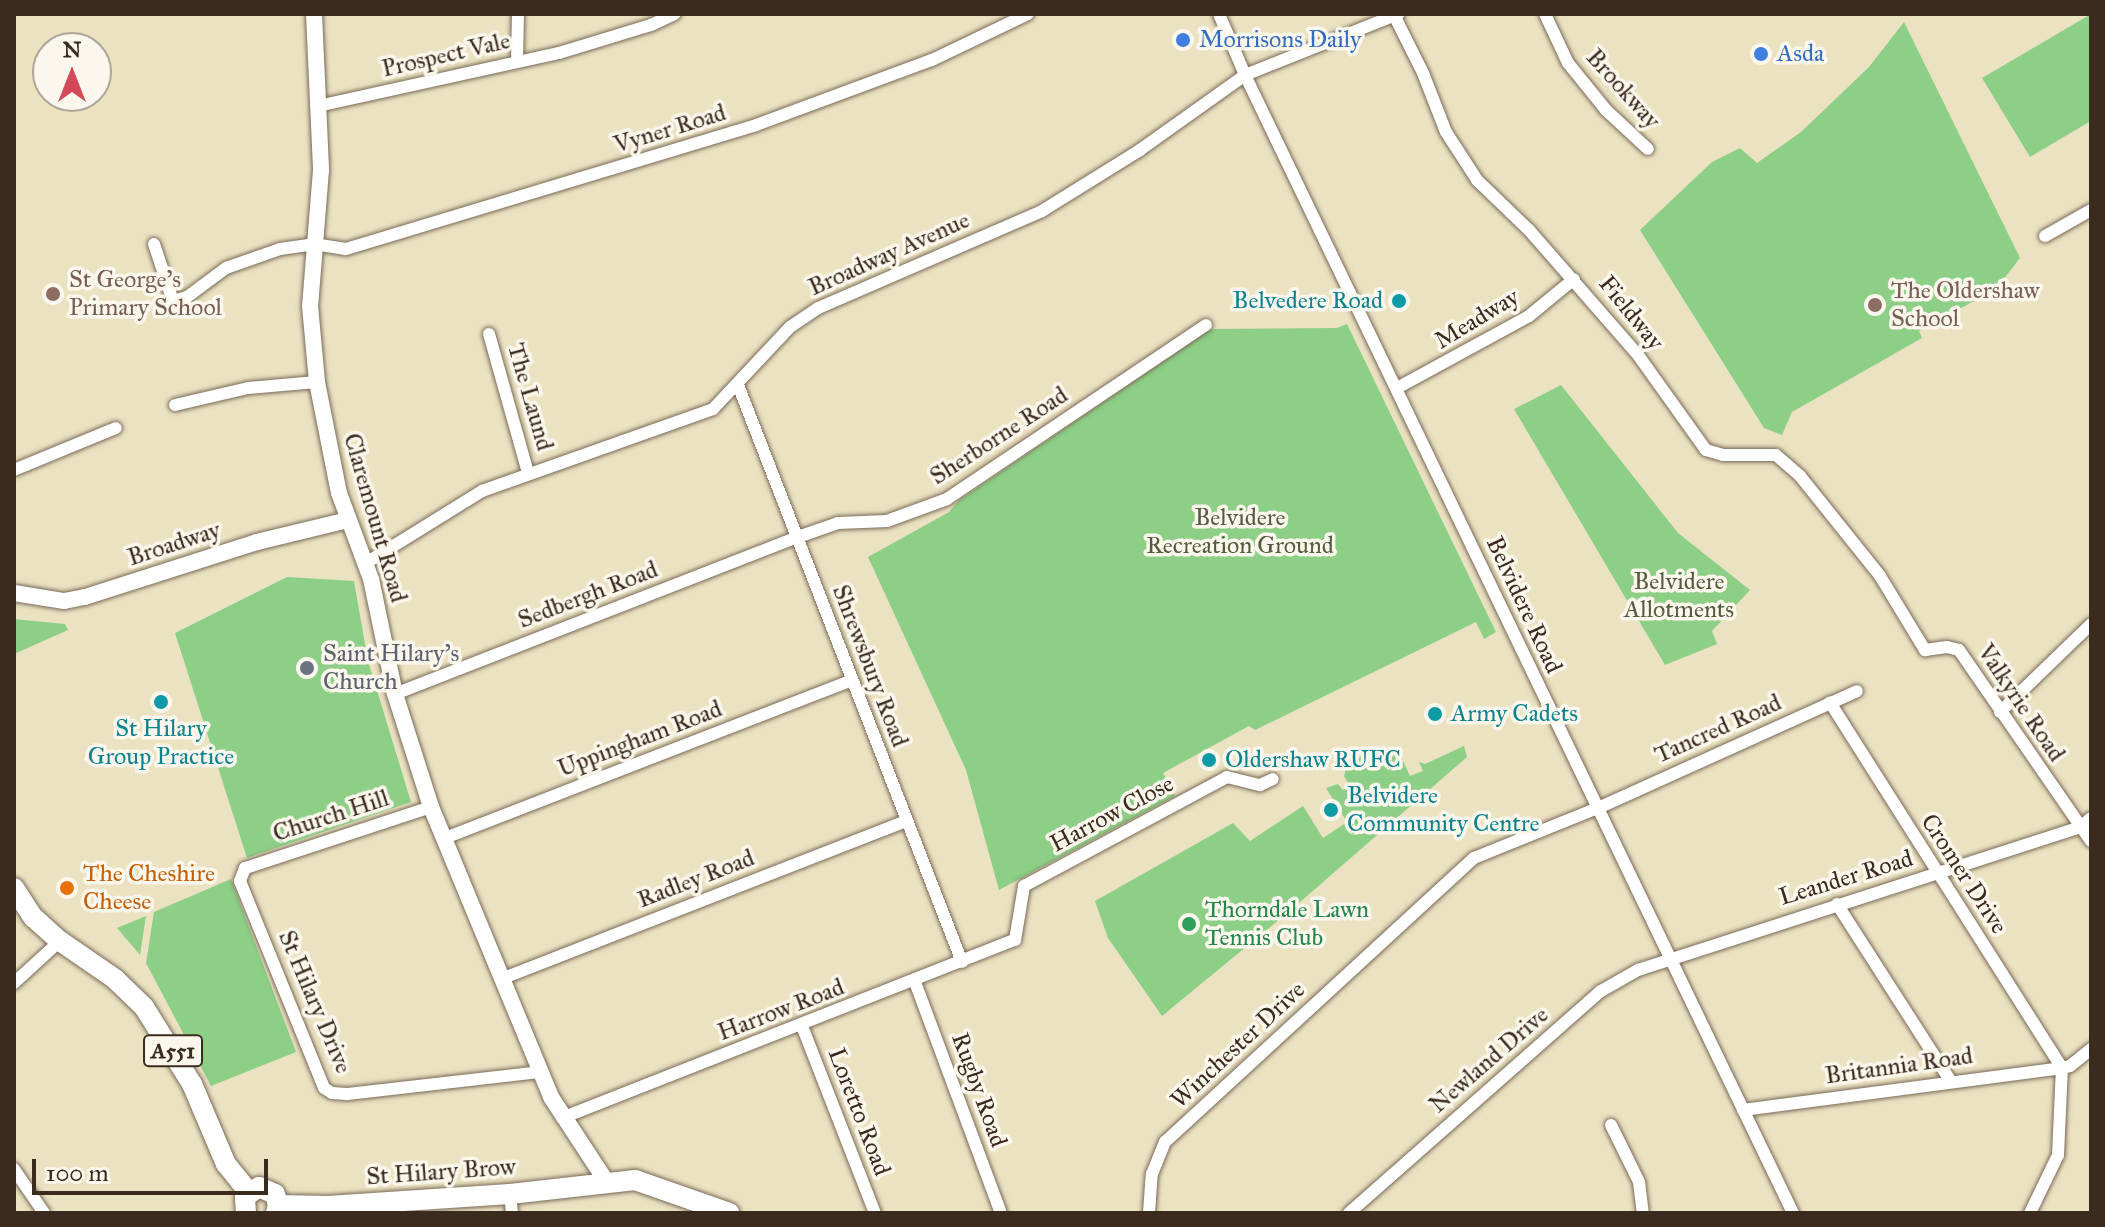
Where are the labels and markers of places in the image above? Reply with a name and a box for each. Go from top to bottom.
place label: Morrisons Daily [1199,26,1361,54]
marker: Morrisons Daily [1174,31,1192,49]
place label: Asda [1777,40,1824,68]
marker: Asda [1752,45,1770,63]
place label: St George's Primary School [69,266,222,322]
place label: The Oldershaw School [1891,277,2039,333]
marker: St George's Primary School [44,285,62,303]
place label: Belvedere Road [1233,287,1383,315]
marker: Belvedere Road [1390,292,1408,310]
marker: The Oldershaw School [1866,296,1884,314]
place label: Saint Hilary's Church [323,640,459,696]
marker: Saint Hilary's Church [298,659,316,677]
marker: St Hilary Group Practice [152,693,170,711]
place label: Army Cadets [1451,700,1578,728]
marker: Army Cadets [1426,705,1444,723]
place label: St Hilary Group Practice [88,715,234,771]
place label: Oldershaw RUFC [1225,746,1401,774]
marker: Oldershaw RUFC [1200,751,1218,769]
place label: Belvidere Community Centre [1347,782,1539,838]
marker: Belvidere Community Centre [1322,801,1340,819]
place label: The Cheshire Cheese [83,860,215,916]
marker: The Cheshire Cheese [58,879,76,897]
place label: Thorndale Lawn Tennis Club [1205,896,1369,952]
marker: Thorndale Lawn Tennis Club [1180,915,1198,933]

